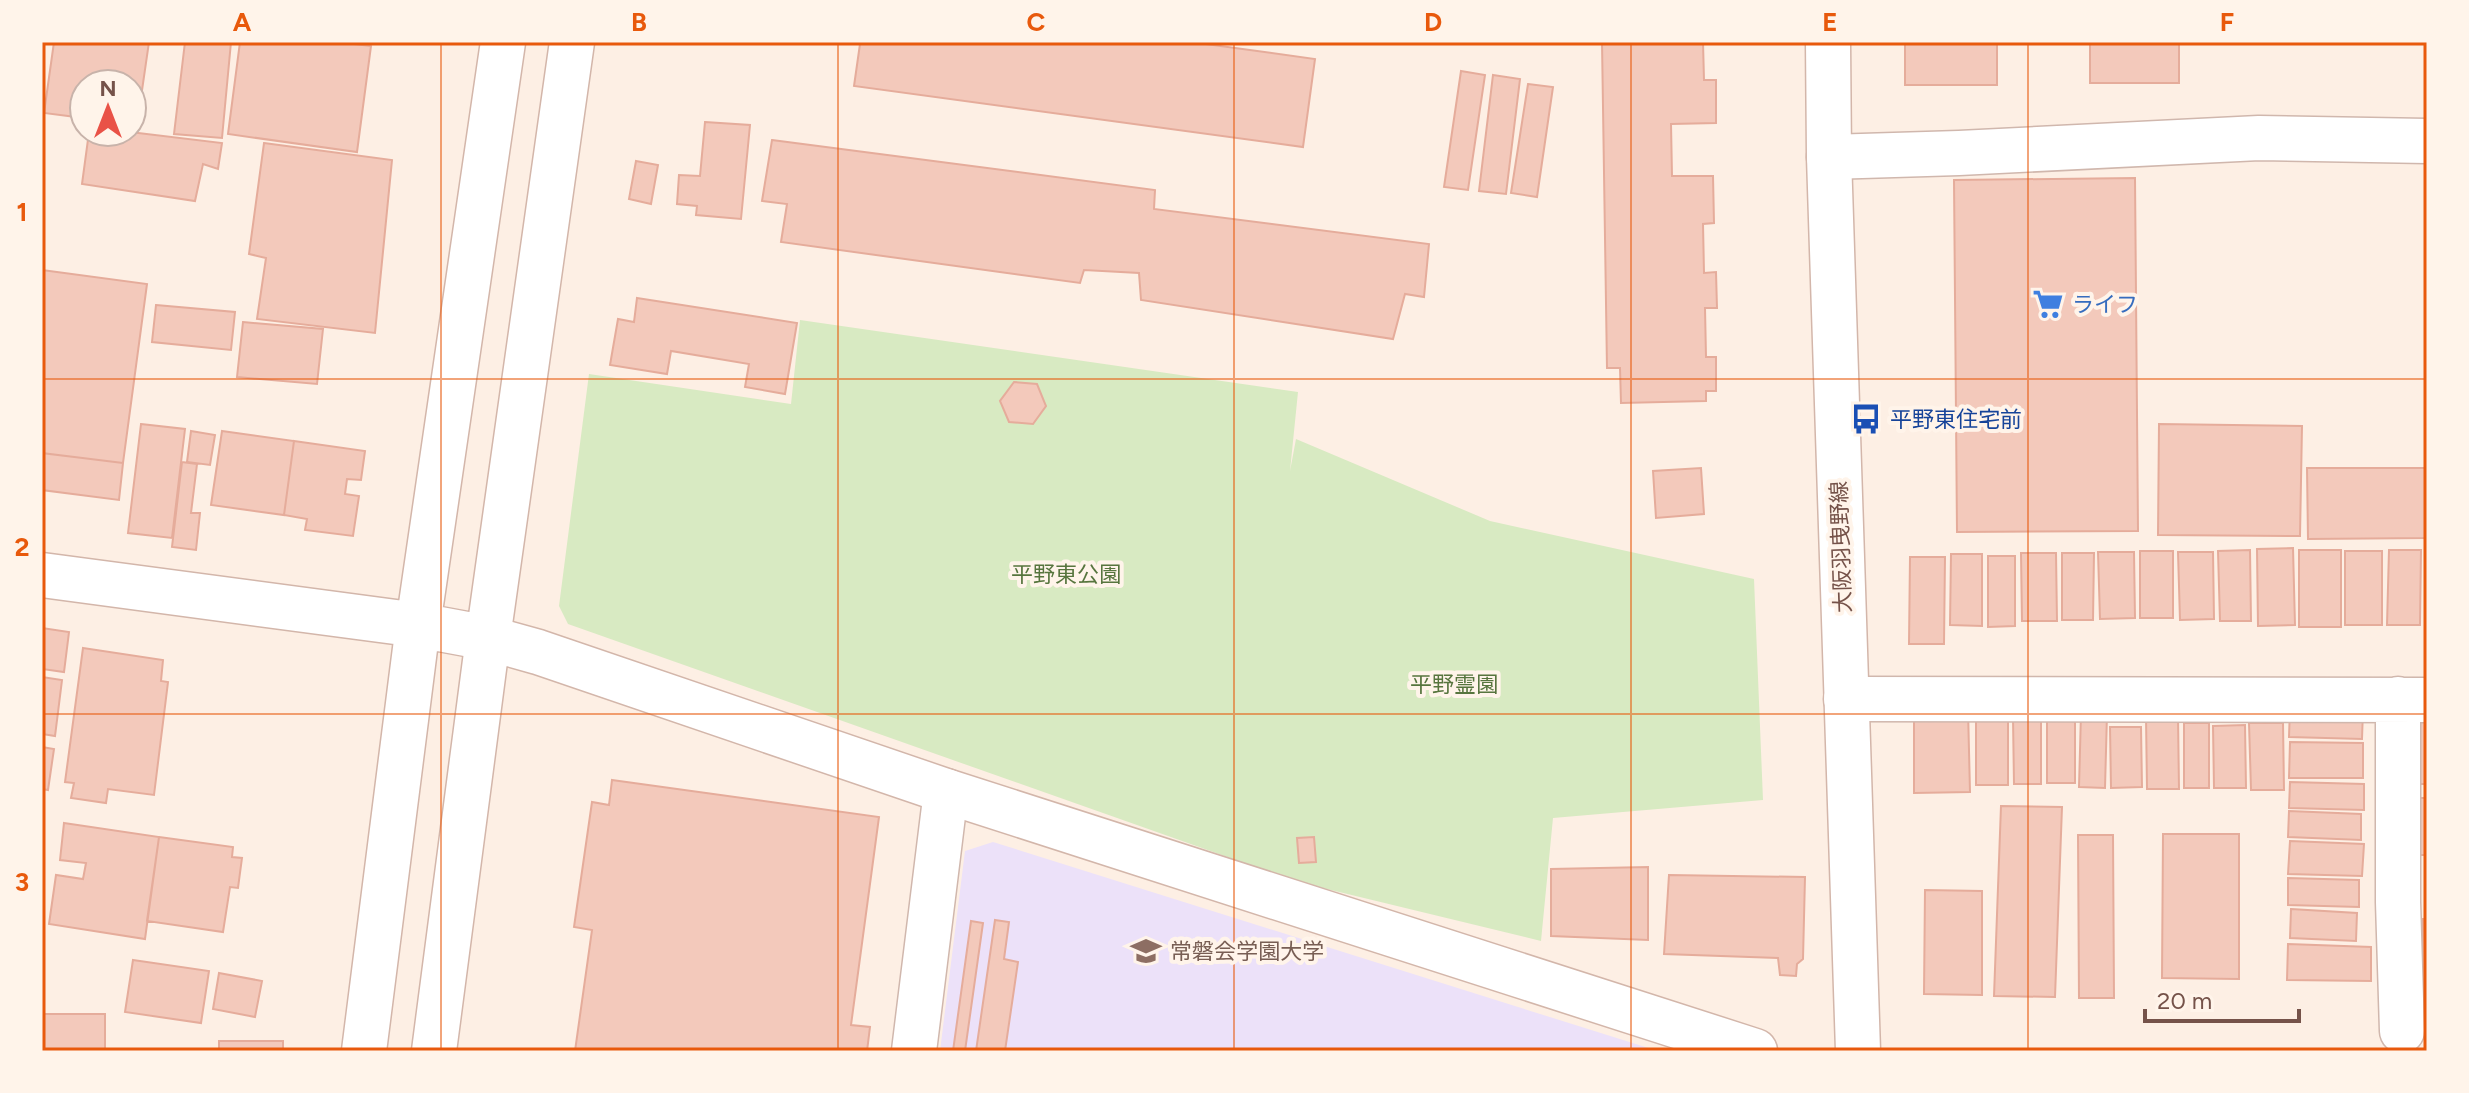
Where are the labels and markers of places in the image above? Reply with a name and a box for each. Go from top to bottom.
supermarket icon: ライフ [2031,287,2065,321]
place label: ライフ [2072,291,2138,318]
bus stop icon: 平野東住宅前 [1849,402,1883,436]
place label: 平野東住宅前 [1890,406,2022,433]
school or university icon: 常磐会学園大学 [1129,934,1163,968]
place label: 常磐会学園大学 [1170,938,1324,965]

